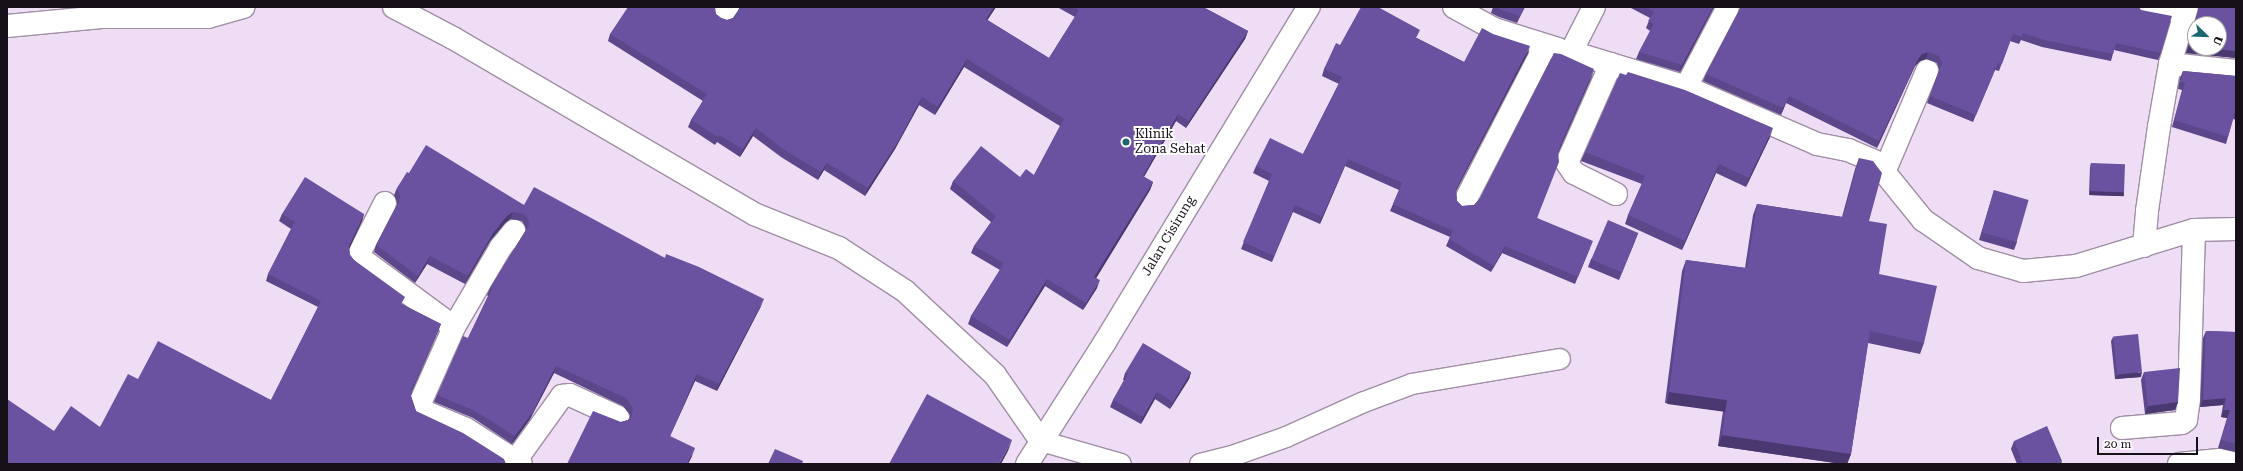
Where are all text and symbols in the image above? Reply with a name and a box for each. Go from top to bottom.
north arrow [2187,16,2227,56]
text: U [2210,34,2225,47]
place label: Klinik Zona Sehat [1135,127,1205,158]
marker: Klinik Zona Sehat [1120,136,1132,148]
street label: Jalan Cisirung [1139,193,1199,279]
scale bar [2099,429,2200,455]
text: 20 m [2104,437,2131,451]

